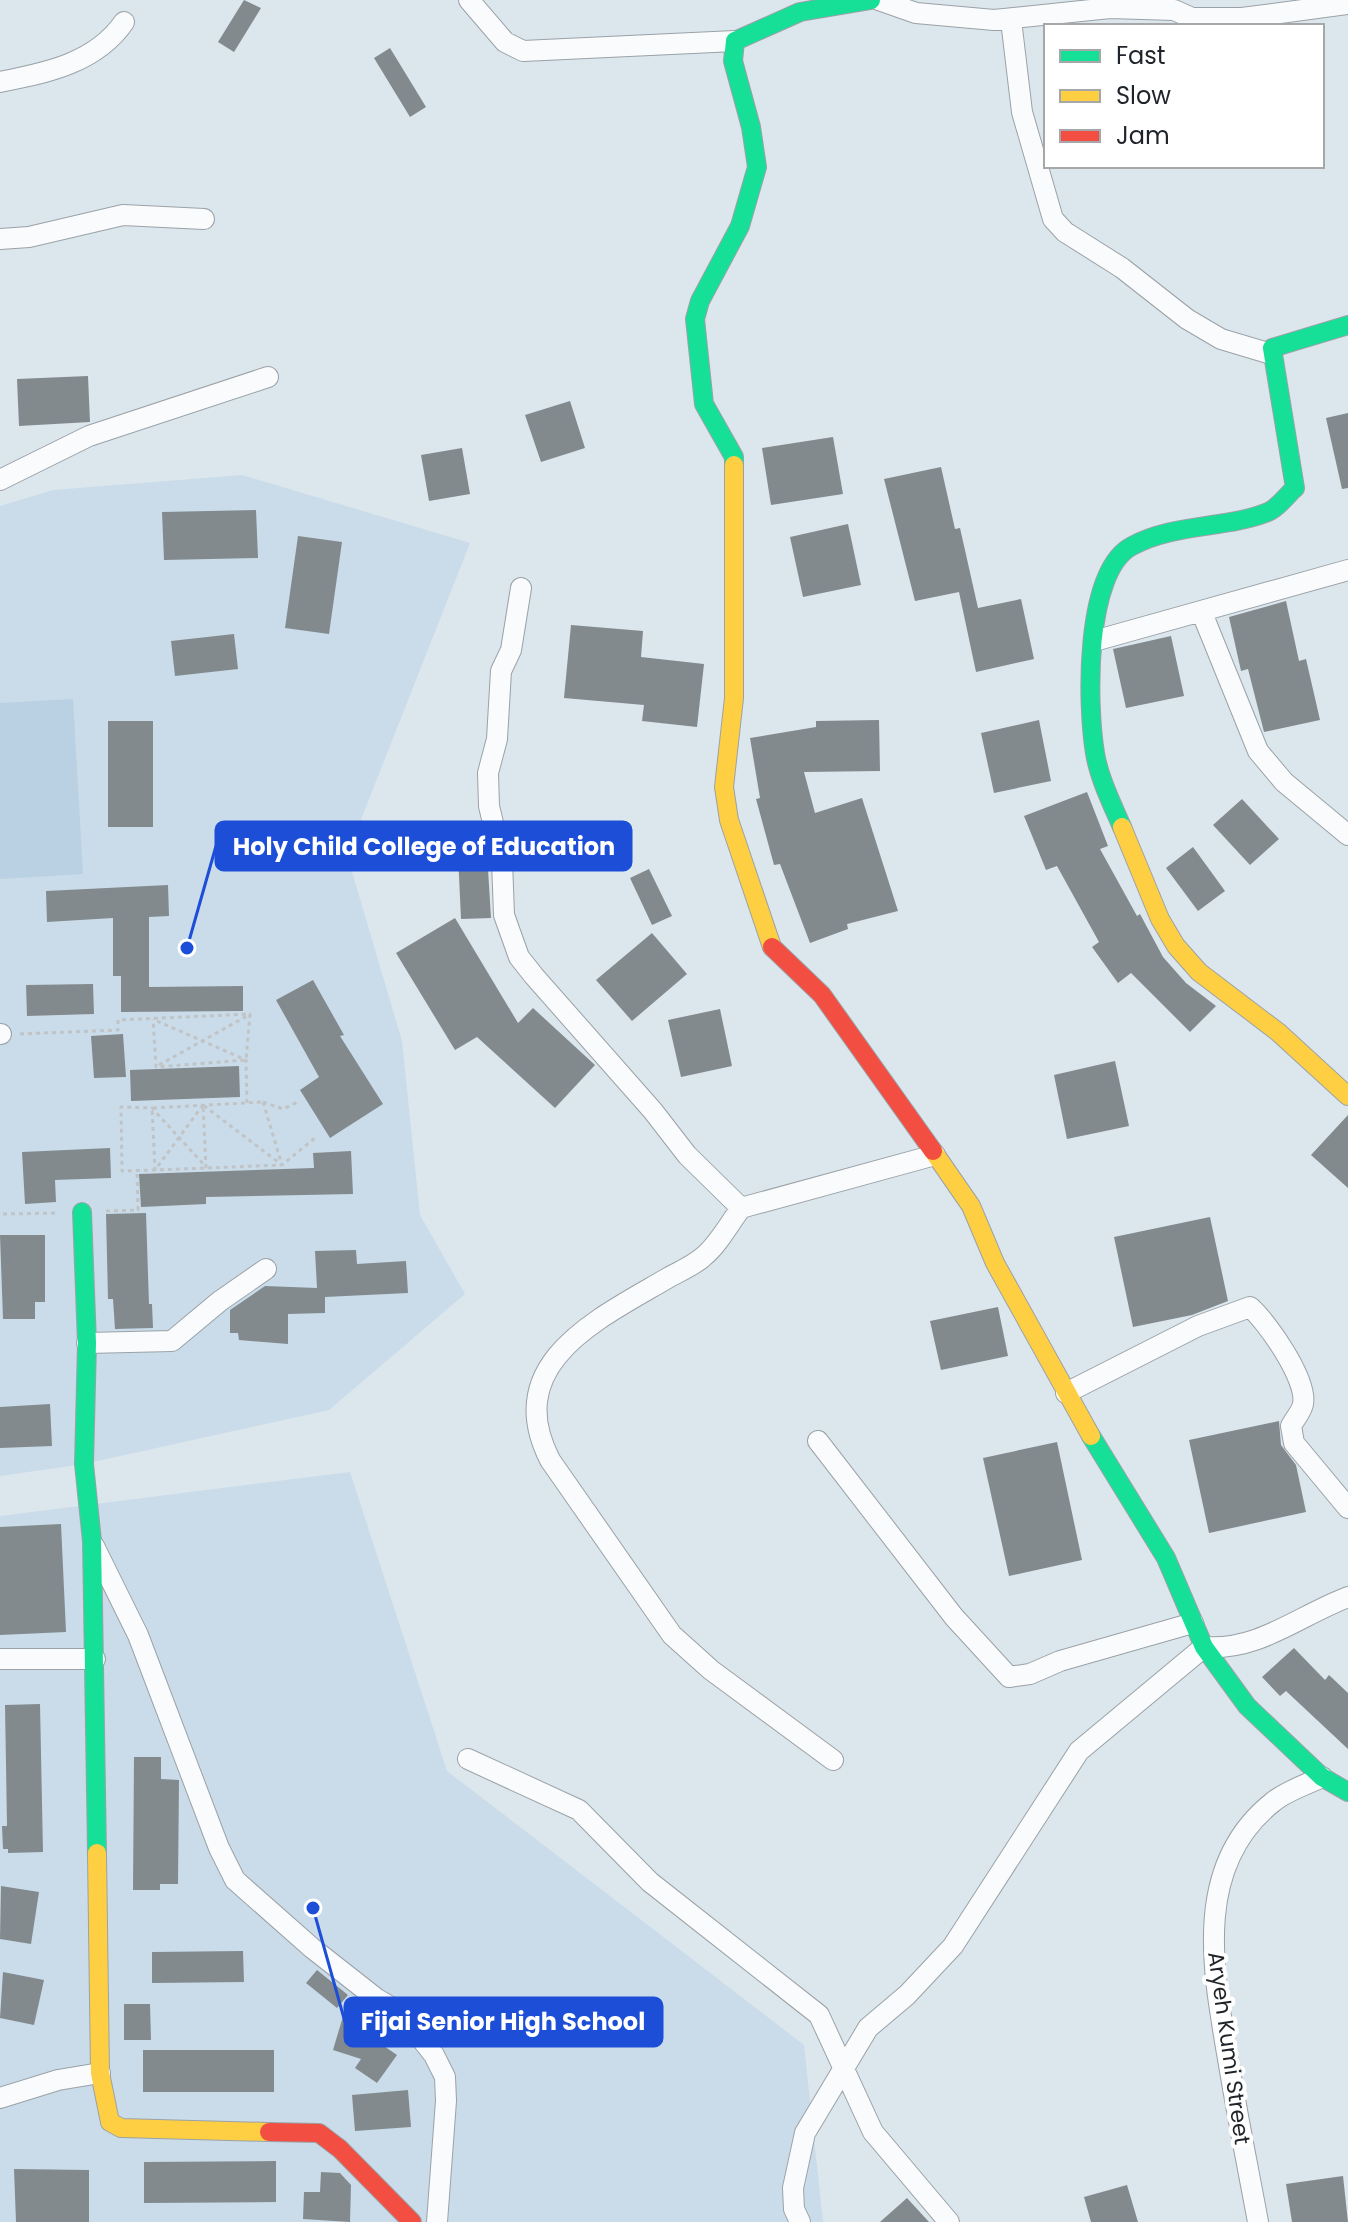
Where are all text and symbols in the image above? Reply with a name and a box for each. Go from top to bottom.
legend [1044,24,1324,168]
text: Fast [1116,39,1166,72]
text: Slow [1116,79,1171,112]
text: Jam [1116,119,1170,152]
callout: Holy Child College of Education [216,822,631,870]
text: Holy Child College of Education [233,830,615,863]
street label: Aryeh Kumi Street [1200,1949,1258,2147]
callout: Fijai Senior High School [345,1998,662,2046]
text: Fijai Senior High School [361,2005,645,2038]

